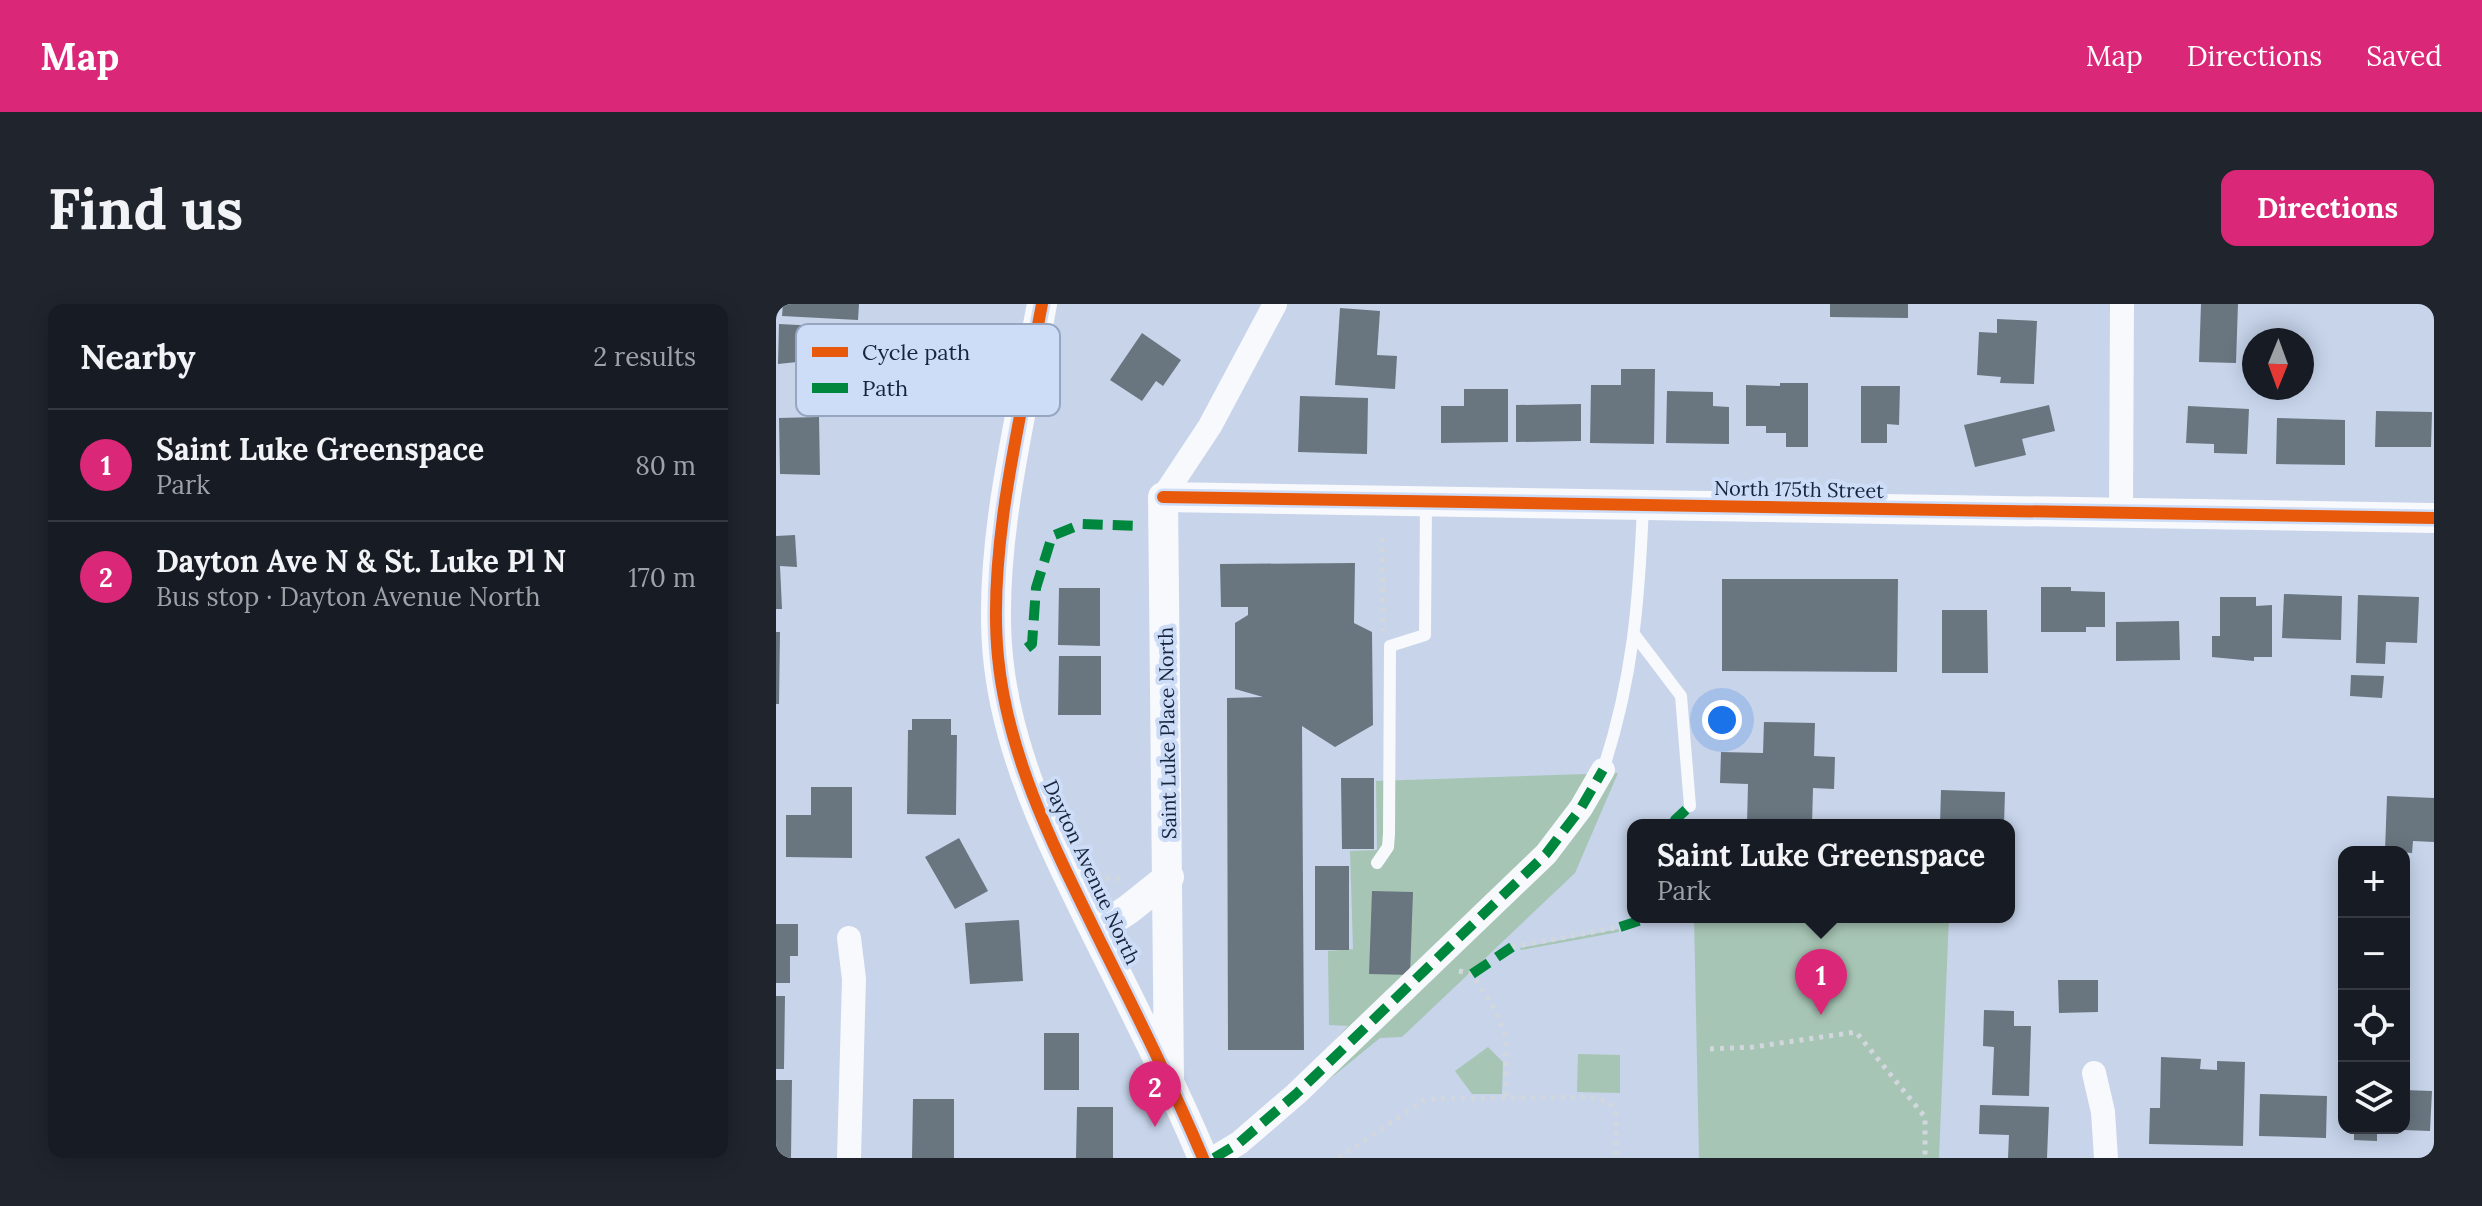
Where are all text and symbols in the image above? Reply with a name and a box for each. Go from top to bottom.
text: Map [40,32,119,80]
text: Map [2086,38,2143,74]
text: Directions [2187,38,2322,74]
text: Saved [2366,38,2442,74]
button: Directions [2221,170,2434,246]
text: Find us [48,173,243,244]
legend [796,324,1060,416]
north arrow [2242,328,2314,400]
text: Nearby [80,335,196,378]
text: Cycle path [862,338,970,366]
text: 2 results [593,340,696,373]
text: Path [862,374,908,402]
text: Saint Luke Greenspace [156,430,484,468]
text: 1 [101,449,111,482]
text: 80 m [635,449,696,482]
text: Park [156,468,210,501]
street label: North 175th Street [1714,475,1884,503]
text: Dayton Ave N & St. Luke Pl N [156,542,566,580]
text: 2 [99,561,113,594]
text: 170 m [628,561,696,594]
text: Bus stop · Dayton Avenue North [156,580,540,613]
street label: Saint Luke Place North [1153,627,1181,839]
your location [1702,700,1742,740]
street label: Dayton Avenue North [1038,776,1146,968]
popup [1627,819,2015,923]
text: Saint Luke Greenspace [1657,836,1985,874]
map controls [2338,846,2410,1134]
button: + [2338,846,2410,918]
text: Park [1657,874,1711,907]
button: − [2338,918,2410,990]
pin: 1 [1795,949,1847,1015]
button: locate [2338,990,2410,1062]
pin: 2 [1129,1061,1181,1127]
button: layers [2338,1062,2410,1134]

